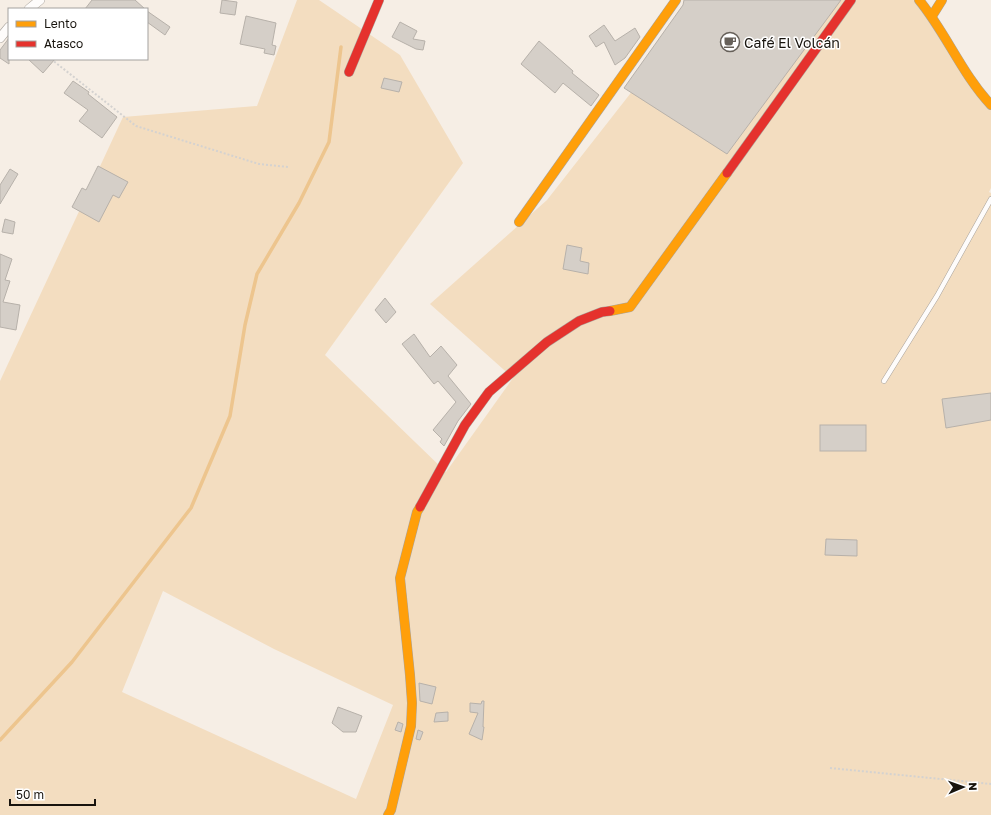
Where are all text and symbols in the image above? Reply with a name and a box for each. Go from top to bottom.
legend [8,8,148,60]
text: Lento [44,16,77,31]
cafe icon: Café El Volcán [719,31,741,53]
place label: Café El Volcán [744,34,840,51]
text: Atasco [44,36,83,51]
north arrow [943,767,983,807]
scale bar [10,781,95,807]
text: N [967,782,980,791]
text: 50 m [16,787,44,802]

